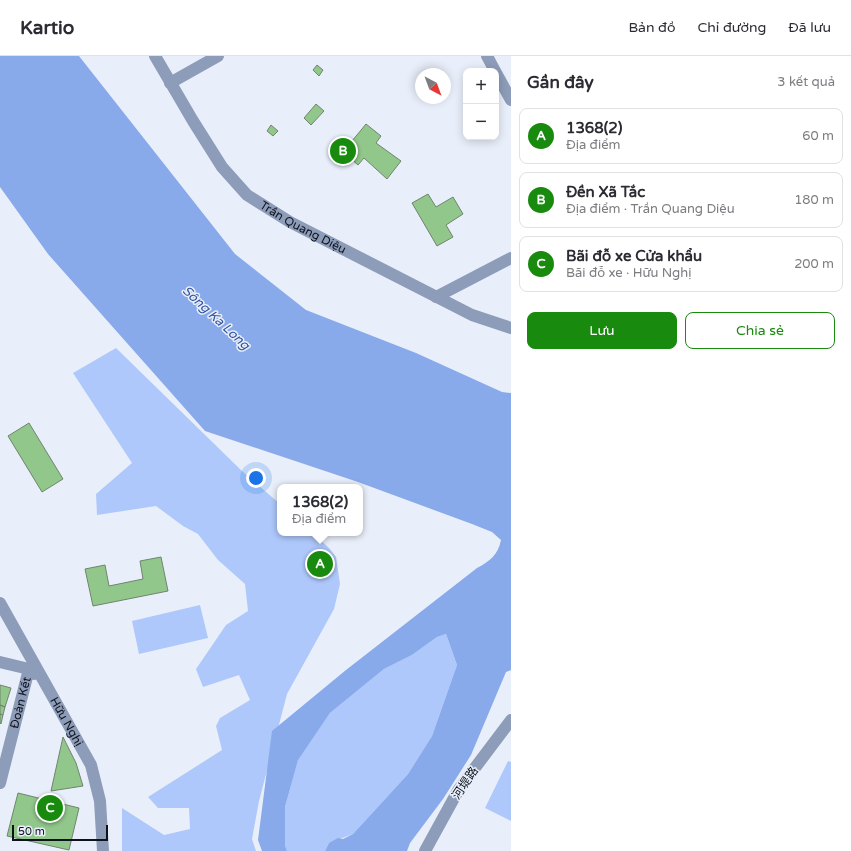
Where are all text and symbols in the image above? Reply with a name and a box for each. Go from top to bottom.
text: Kartio [20,17,74,39]
text: Bản đồ [628,19,676,36]
text: Chỉ đường [698,19,766,36]
text: Đã lưu [788,19,831,36]
north arrow [415,68,451,104]
map controls [463,68,499,140]
button: + [463,68,499,104]
text: Gần đây [527,72,594,93]
text: 3 kết quả [777,74,835,90]
button: − [463,104,499,140]
text: 1368(2) [566,119,622,137]
text: A [536,128,546,144]
text: 60 m [802,128,834,144]
pin: B [330,136,356,166]
text: Địa điểm [566,137,620,153]
text: Đền Xã Tắc [566,183,645,201]
text: B [536,192,546,208]
text: 180 m [794,192,834,208]
street label: Trần Quang Diệu [257,198,348,256]
text: Địa điểm · Trần Quang Diệu [566,201,735,217]
text: Bãi đỗ xe Cửa khẩu [566,247,702,265]
text: C [536,256,546,272]
text: 200 m [794,256,834,272]
text: Bãi đỗ xe · Hữu Nghị [566,265,691,281]
water label: Sông Ka Long [179,283,254,354]
button: Lưu [527,312,677,349]
button: Chia sẻ [685,312,835,349]
your location [246,468,266,488]
popup [277,484,363,536]
text: 1368(2) [292,493,348,511]
text: Địa điểm [292,511,346,527]
pin: A [307,549,333,579]
street label: Đoàn Kết [7,675,34,730]
street label: Hữu Nghị [47,695,86,749]
street label: 河堤路 [449,764,481,802]
pin: C [37,793,63,823]
scale bar [12,823,108,842]
text: 50 m [18,825,45,838]

